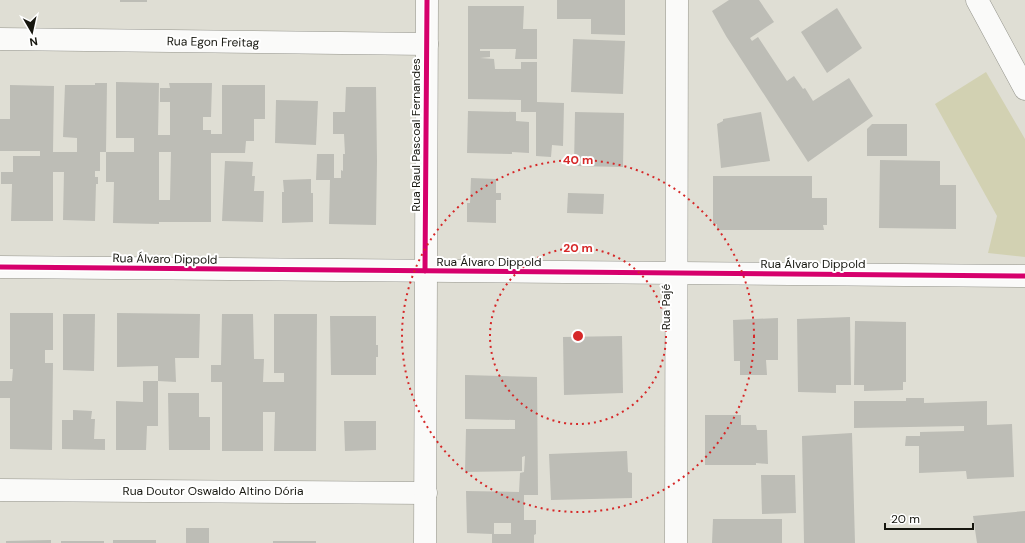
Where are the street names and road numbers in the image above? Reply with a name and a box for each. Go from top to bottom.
street label: Rua Egon Freitag [167,33,260,51]
street label: Rua Raul Pascoal Fernandes [408,58,424,212]
street label: Rua Álvaro Dippold [112,250,218,268]
street label: Rua Álvaro Dippold [437,254,541,270]
street label: Rua Álvaro Dippold [761,256,865,272]
street label: Rua Pajé [658,283,674,330]
street label: Rua Doutor Oswaldo Altino Dória [123,483,303,499]

